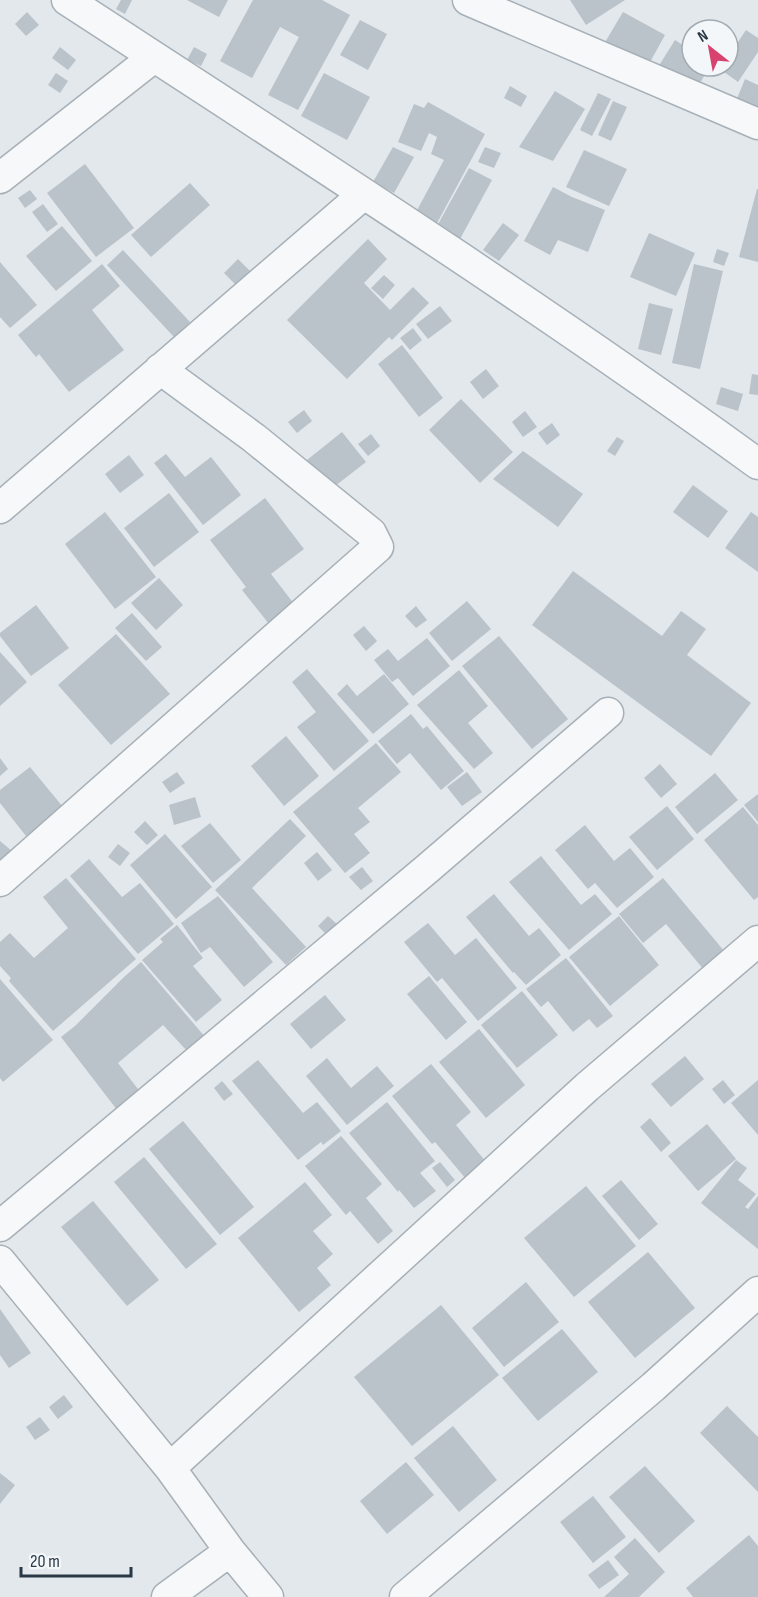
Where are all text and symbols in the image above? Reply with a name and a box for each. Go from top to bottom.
north arrow [680,18,740,78]
text: N [694,26,712,47]
scale bar [21,1540,130,1578]
text: 20 m [30,1551,60,1572]

